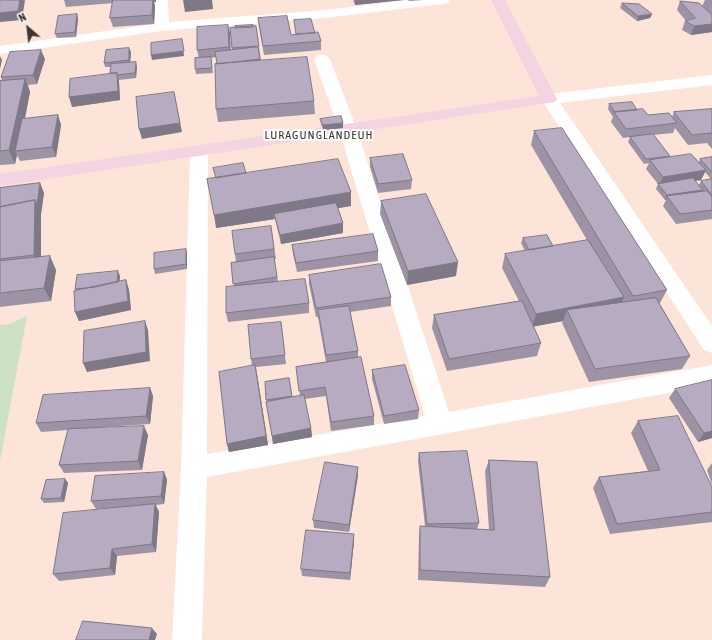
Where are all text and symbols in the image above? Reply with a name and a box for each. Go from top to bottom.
north arrow [8,8,48,48]
text: N [17,11,28,24]
district label: LURAGUNGLANDEUH [265,128,373,142]

